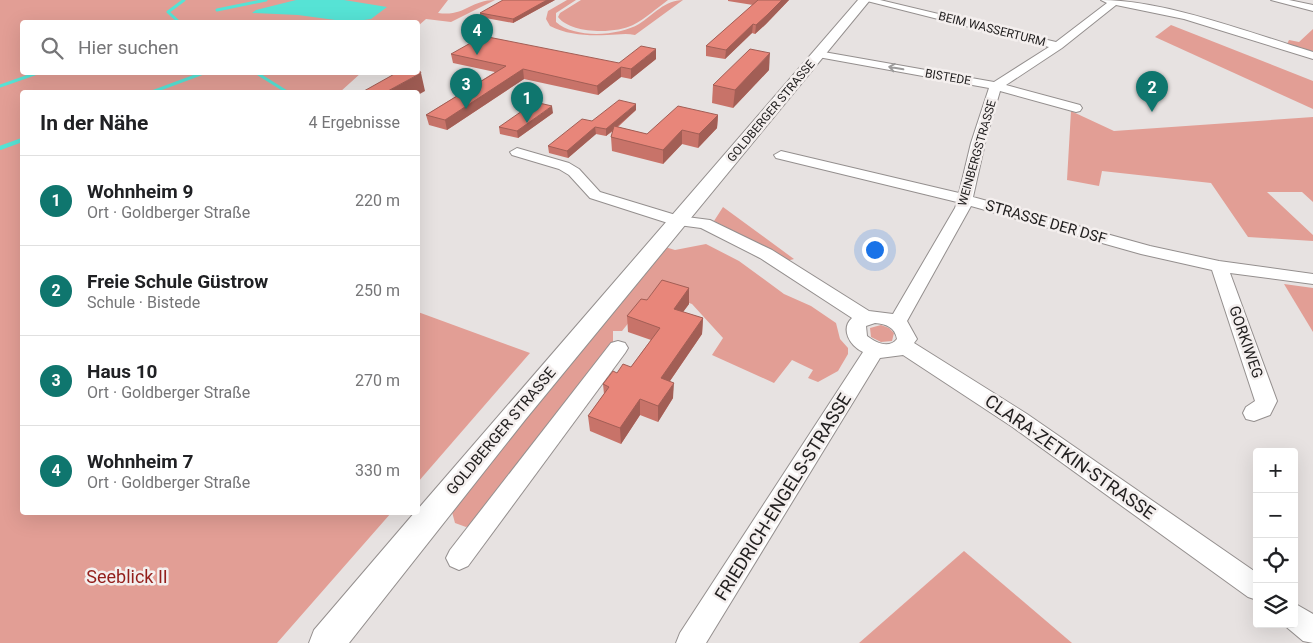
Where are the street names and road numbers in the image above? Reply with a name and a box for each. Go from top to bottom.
street label: BEIM WASSERTURM [937,9,1047,49]
street label: GOLDBERGER STRASSE [724,57,818,165]
street label: BISTEDE [924,66,972,88]
street label: WEINBERGSTRASSE [955,98,999,208]
street label: STRASSE DER DSF [983,196,1109,248]
street label: GORKIWEG [1225,303,1267,381]
street label: GOLDBERGER STRASSE [443,363,560,498]
street label: FRIEDRICH-ENGELS-STRASSE [710,389,855,604]
street label: CLARA-ZETKIN-STRASSE [981,390,1159,523]

